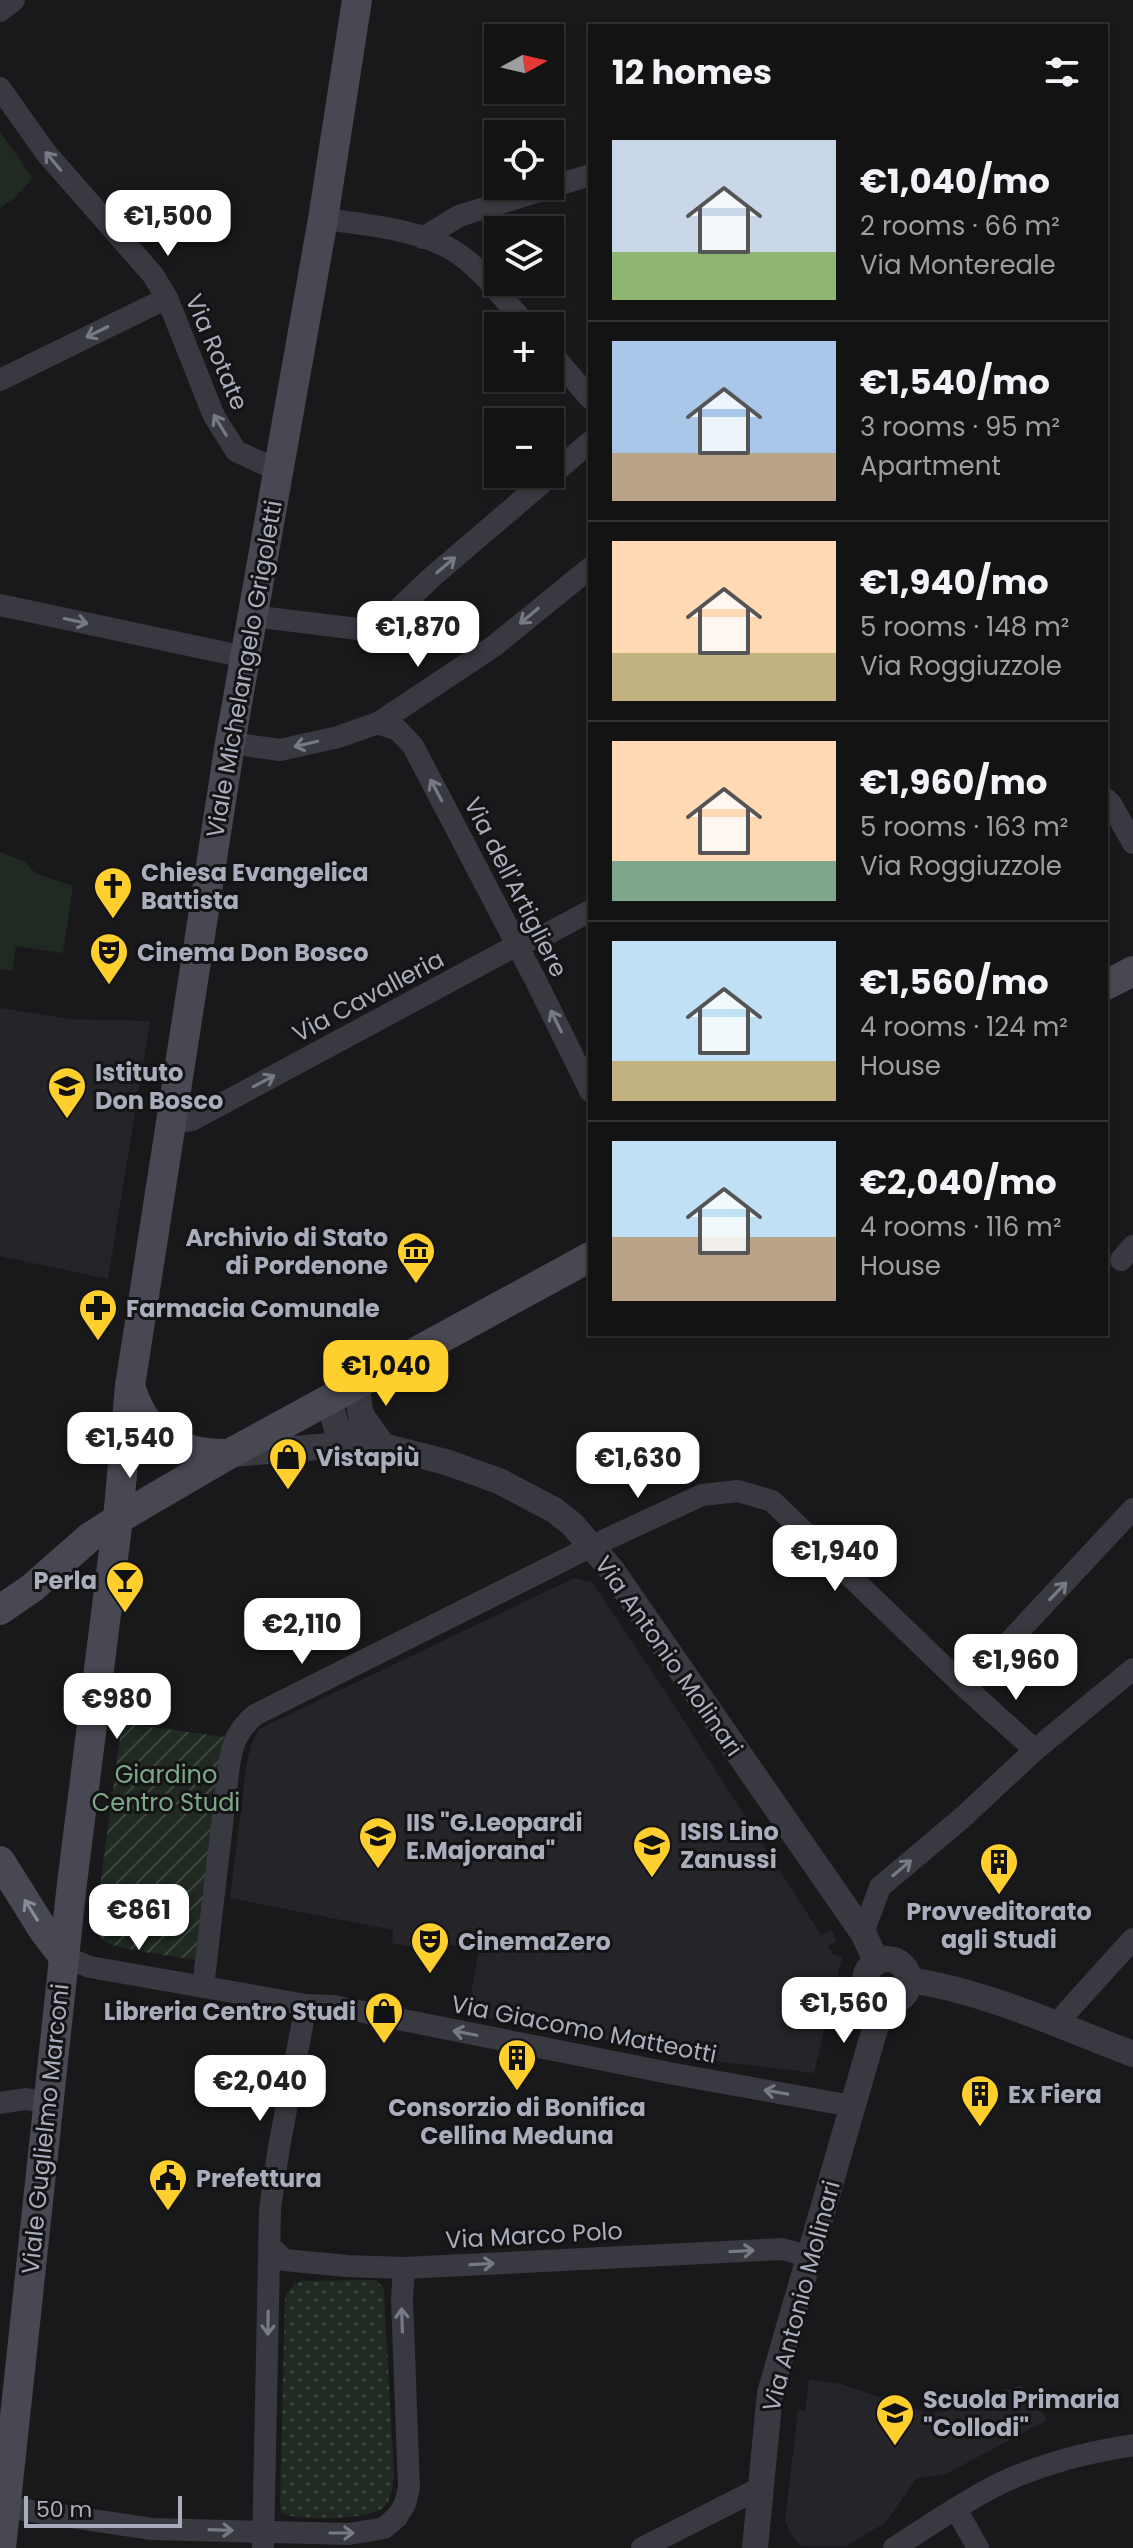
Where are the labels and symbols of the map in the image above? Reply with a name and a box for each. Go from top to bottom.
north arrow [484,24,564,104]
one-way arrow [44,151,62,172]
pin: €1,500 [103,190,233,258]
street label: Via Rotate [178,289,256,415]
one-way arrow [85,325,109,340]
one-way arrow [212,414,228,437]
street label: Viale Michelangelo Grigoletti [198,498,290,840]
one-way arrow [435,556,455,574]
pin: €1,870 [353,601,483,669]
one-way arrow [519,607,539,625]
one-way arrow [63,614,89,629]
one-way arrow [293,737,319,752]
one-way arrow [428,779,444,803]
street label: Via dell'Artigliere [456,791,576,983]
place label: Chiesa Evangelica Battista [141,856,369,917]
church icon: Chiesa Evangelica Battista [92,865,134,920]
theatre icon: Cinema Don Bosco [88,931,130,986]
place label: Cinema Don Bosco [137,936,368,969]
street label: Via Cavalleria [287,942,449,1050]
one-way arrow [547,1010,563,1034]
place label: Istituto Don Bosco [95,1056,223,1117]
school or university icon: Istituto Don Bosco [46,1065,88,1120]
one-way arrow [252,1072,276,1088]
place label: Archivio di Stato di Pordenone [185,1221,388,1282]
museum icon: Archivio di Stato di Pordenone [395,1230,437,1285]
pharmacy icon: Farmacia Comunale [77,1287,119,1342]
place label: Farmacia Comunale [126,1292,380,1325]
pin: €1,040 [321,1340,451,1408]
pin: €1,540 [65,1412,195,1480]
pin: €1,630 [573,1432,703,1500]
shop icon: Vistapiù [267,1436,309,1491]
place label: Vistapiù [316,1441,420,1474]
pin: €1,940 [770,1525,900,1593]
street label: Via Antonio Molinari [587,1549,751,1763]
bar icon: Perla [104,1559,146,1614]
place label: Perla [34,1564,97,1597]
one-way arrow [1049,1581,1068,1601]
pin: €2,110 [237,1598,367,1666]
pin: €1,960 [951,1634,1081,1702]
pin: €980 [70,1673,164,1741]
park label: Giardino Centro Studi [92,1758,240,1819]
place label: IIS "G.Leopardi E.Majorana" [406,1806,583,1867]
school or university icon: IIS "G.Leopardi E.Majorana" [357,1815,399,1870]
place label: ISIS Lino Zanussi [680,1815,779,1876]
school or university icon: ISIS Lino Zanussi [631,1824,673,1879]
building icon: Provveditorato agli Studi [978,1841,1020,1896]
one-way arrow [892,1859,912,1877]
pin: €861 [92,1884,186,1952]
place label: Provveditorato agli Studi [906,1895,1092,1956]
one-way arrow [22,1899,38,1922]
theatre icon: CinemaZero [409,1920,451,1975]
place label: CinemaZero [458,1925,611,1958]
pin: €1,560 [779,1977,909,2045]
street label: Viale Guglielmo Marconi [13,1982,77,2276]
street label: Via Giacomo Matteotti [448,1987,720,2071]
shop icon: Libreria Centro Studi [363,1990,405,2045]
place label: Libreria Centro Studi [104,1995,356,2028]
one-way arrow [453,2025,478,2040]
building icon: Consorzio di Bonifica Cellina Meduna [496,2037,538,2092]
pin: €2,040 [195,2055,325,2123]
building icon: Ex Fiera [959,2073,1001,2128]
place label: Ex Fiera [1008,2078,1102,2111]
one-way arrow [763,2083,789,2098]
place label: Consorzio di Bonifica Cellina Meduna [388,2091,646,2152]
public building icon: Prefettura [147,2157,189,2212]
place label: Prefettura [196,2162,322,2195]
street label: Via Antonio Molinari [754,2177,848,2415]
street label: Via Marco Polo [445,2214,623,2256]
one-way arrow [728,2243,755,2258]
one-way arrow [468,2256,495,2271]
one-way arrow [395,2307,410,2334]
one-way arrow [260,2309,275,2336]
place label: Scuola Primaria "Collodi" [923,2383,1120,2444]
school or university icon: Scuola Primaria "Collodi" [874,2392,916,2447]
scale bar [24,2492,182,2528]
one-way arrow [207,2523,234,2538]
one-way arrow [328,2525,355,2541]

